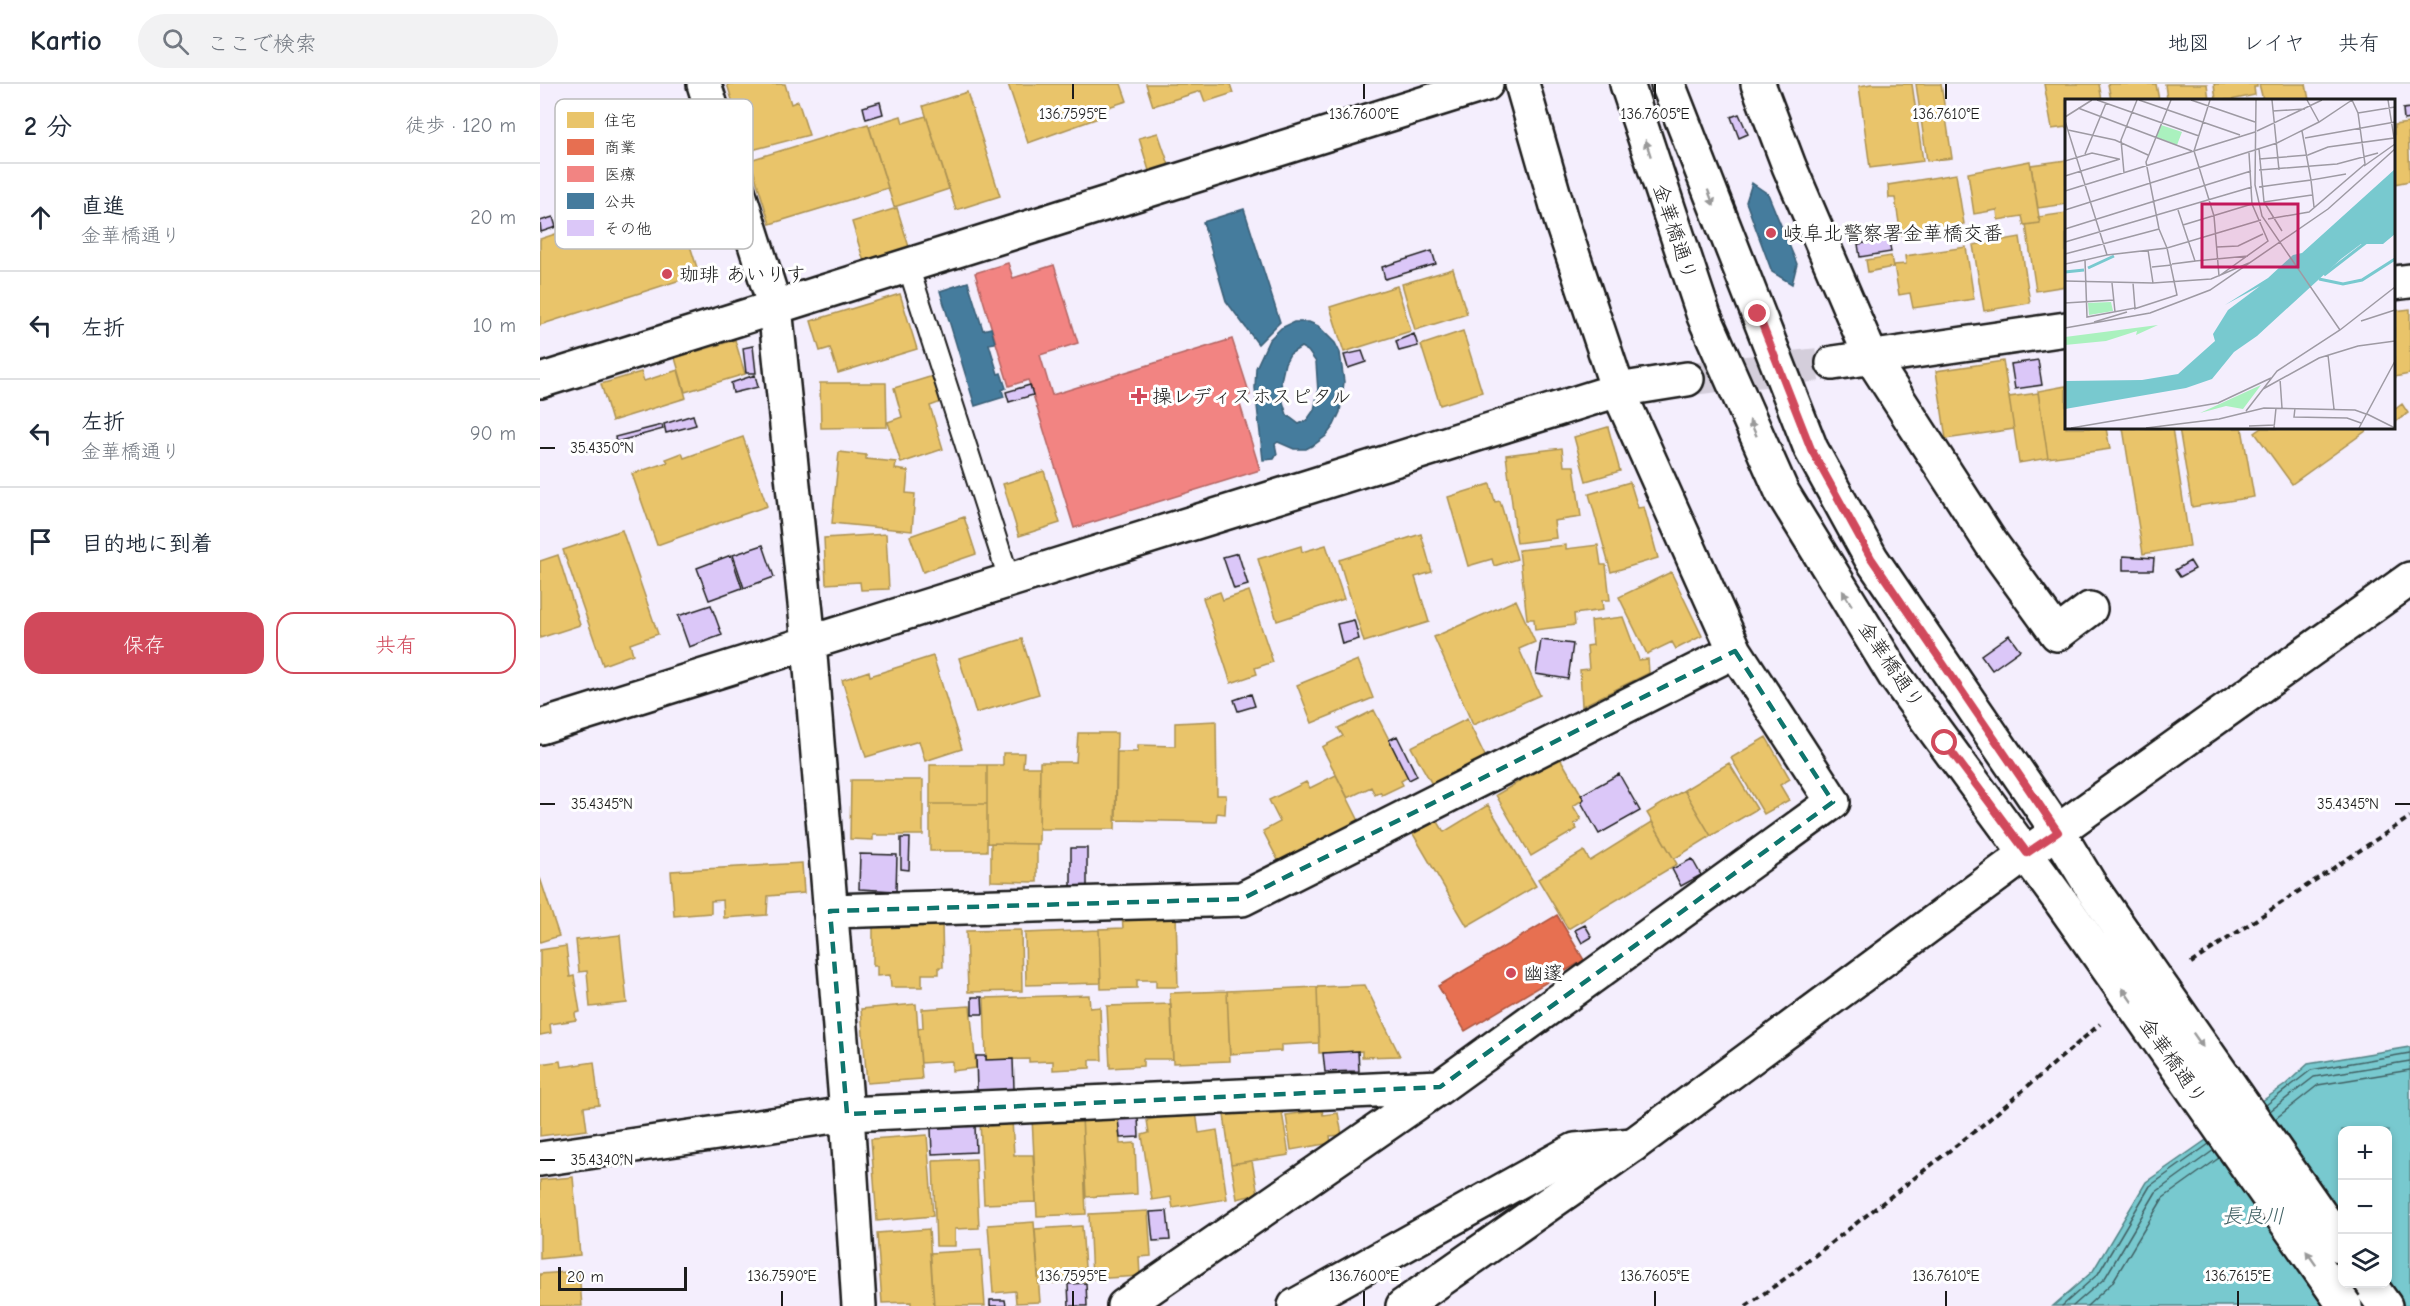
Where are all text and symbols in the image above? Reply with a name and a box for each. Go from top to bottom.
search box [138,14,558,68]
text: Kartio [30,25,102,57]
icon: search [159,25,192,58]
text: ここで検索 [207,31,317,57]
text: 地図 [2168,31,2210,55]
text: レイヤ [2243,31,2305,55]
text: 共有 [2338,31,2380,55]
legend [555,99,753,249]
inset map [2065,99,2395,429]
text: 136.7595°E [1039,105,1107,123]
text: 136.7600°E [1329,105,1399,123]
text: 136.7605°E [1620,105,1690,123]
text: 136.7610°E [1913,105,1979,123]
text: 2 分 [24,112,72,142]
text: 住宅 [604,112,636,130]
text: 徒歩 · 120 m [405,114,516,137]
one-way arrow [1642,138,1652,156]
text: 商業 [604,139,636,157]
text: 医療 [604,166,636,184]
street label: 金華橋通り [1649,181,1701,283]
one-way arrow [1707,189,1716,207]
text: 直進 [81,193,125,219]
text: 公共 [604,193,636,211]
icon: ahead [24,201,57,234]
text: 20 m [470,206,516,229]
text: その他 [604,220,652,238]
place label: 岐阜北警察署金華橋交番 [1783,222,2003,245]
text: 金華橋通り [81,224,181,247]
marker: 岐阜北警察署金華橋交番 [1764,226,1778,240]
place label: 珈琲 あいりす [679,263,806,286]
marker: 珈琲 あいりす [660,267,674,281]
route end [1744,300,1770,326]
icon: left [24,309,57,342]
text: 10 m [473,314,516,337]
text: 左折 [81,315,125,341]
place label: 操レディスホスピタル [1152,385,1352,408]
marker: 操レディスホスピタル [1130,387,1148,405]
text: 左折 [81,409,125,435]
icon: left [24,417,57,450]
one-way arrow [1749,419,1758,436]
text: 90 m [470,422,516,445]
text: 35.4350°N [570,439,634,457]
text: 金華橋通り [81,440,181,463]
icon: arrive [24,525,57,558]
text: 目的地に到着 [81,531,213,557]
one-way arrow [1842,590,1853,606]
button: 保存 [24,612,264,674]
button: 共有 [276,612,516,674]
street label: 金華橋通り [1854,617,1928,713]
route start [1931,729,1957,755]
text: 35.4345°N [571,795,633,813]
text: 35.4345°N [2317,795,2379,813]
place label: 幽邃 [1523,962,1563,985]
marker: 幽邃 [1504,966,1518,980]
one-way arrow [2121,988,2133,1004]
street label: 金華橋通り [2135,1013,2211,1109]
one-way arrow [2192,1031,2204,1047]
map controls [2338,1126,2392,1288]
button: + [2338,1126,2392,1180]
text: 35.4340°N [571,1151,633,1169]
button: − [2338,1180,2392,1234]
water label: 長良川 [2222,1204,2285,1228]
button: layers [2338,1234,2392,1288]
one-way arrow [2306,1250,2317,1266]
scale bar [558,1264,687,1292]
text: 136.7590°E [747,1267,817,1285]
text: 136.7595°E [1039,1267,1107,1285]
text: 136.7600°E [1329,1267,1399,1285]
text: 136.7605°E [1620,1267,1690,1285]
text: 136.7610°E [1913,1267,1979,1285]
text: 136.7615°E [2205,1267,2271,1285]
text: 20 m [567,1268,604,1286]

